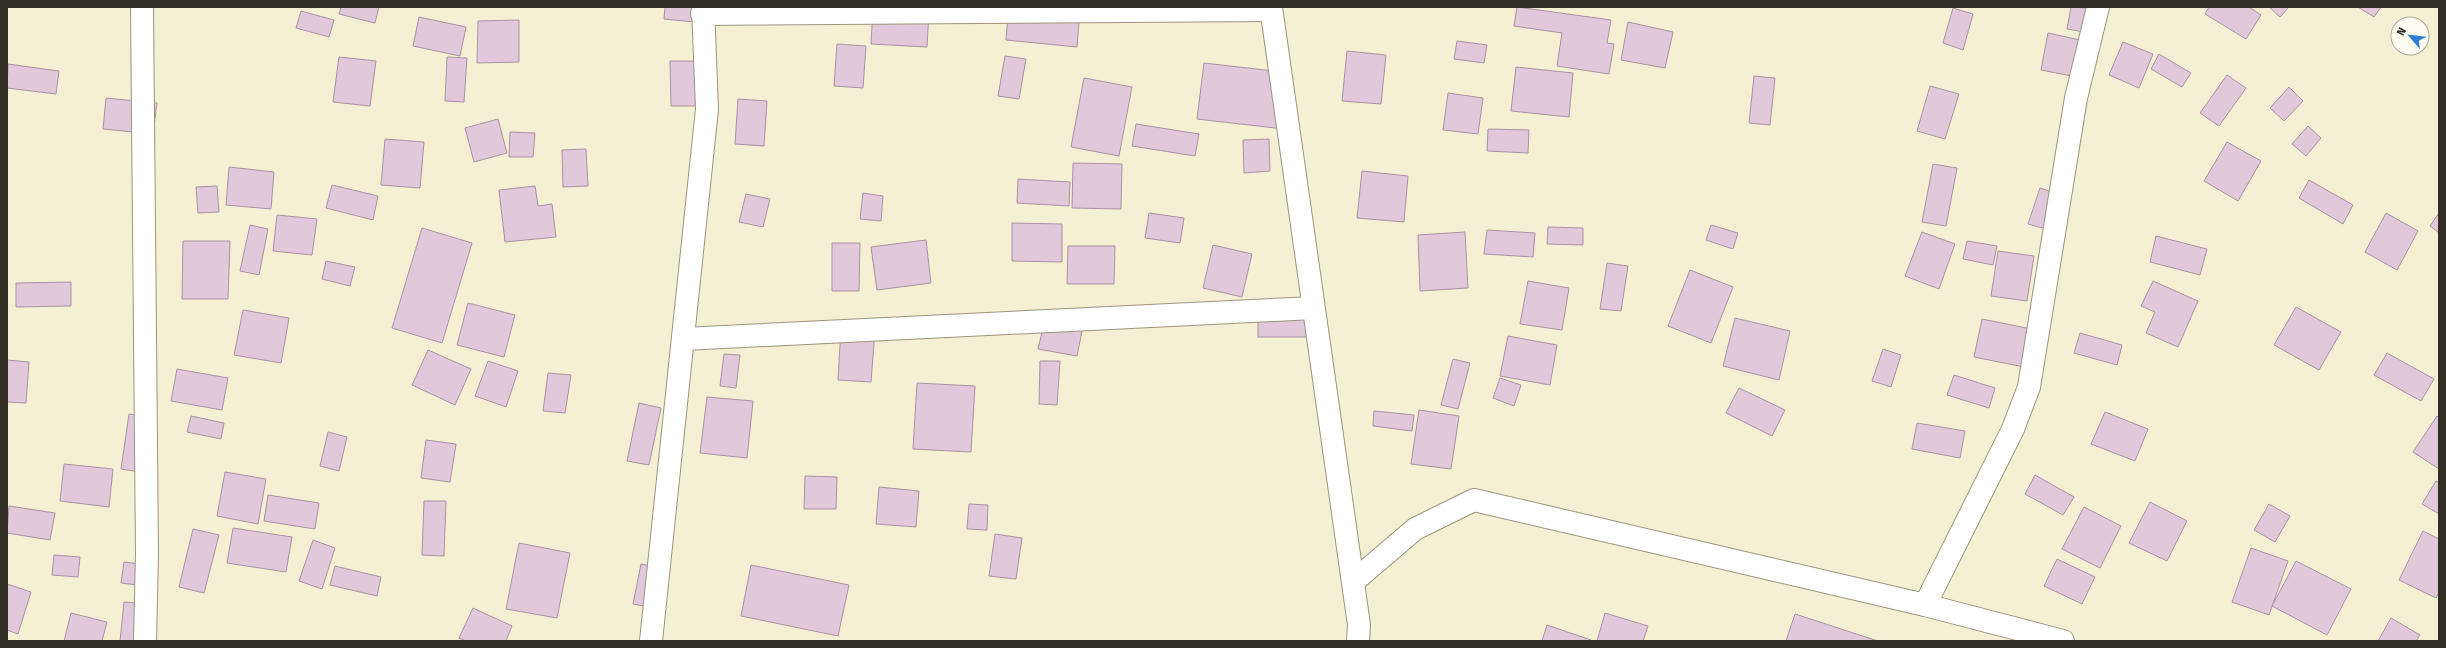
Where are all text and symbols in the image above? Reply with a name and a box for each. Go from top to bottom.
north arrow [2390,16,2430,56]
text: N [2394,25,2409,38]

